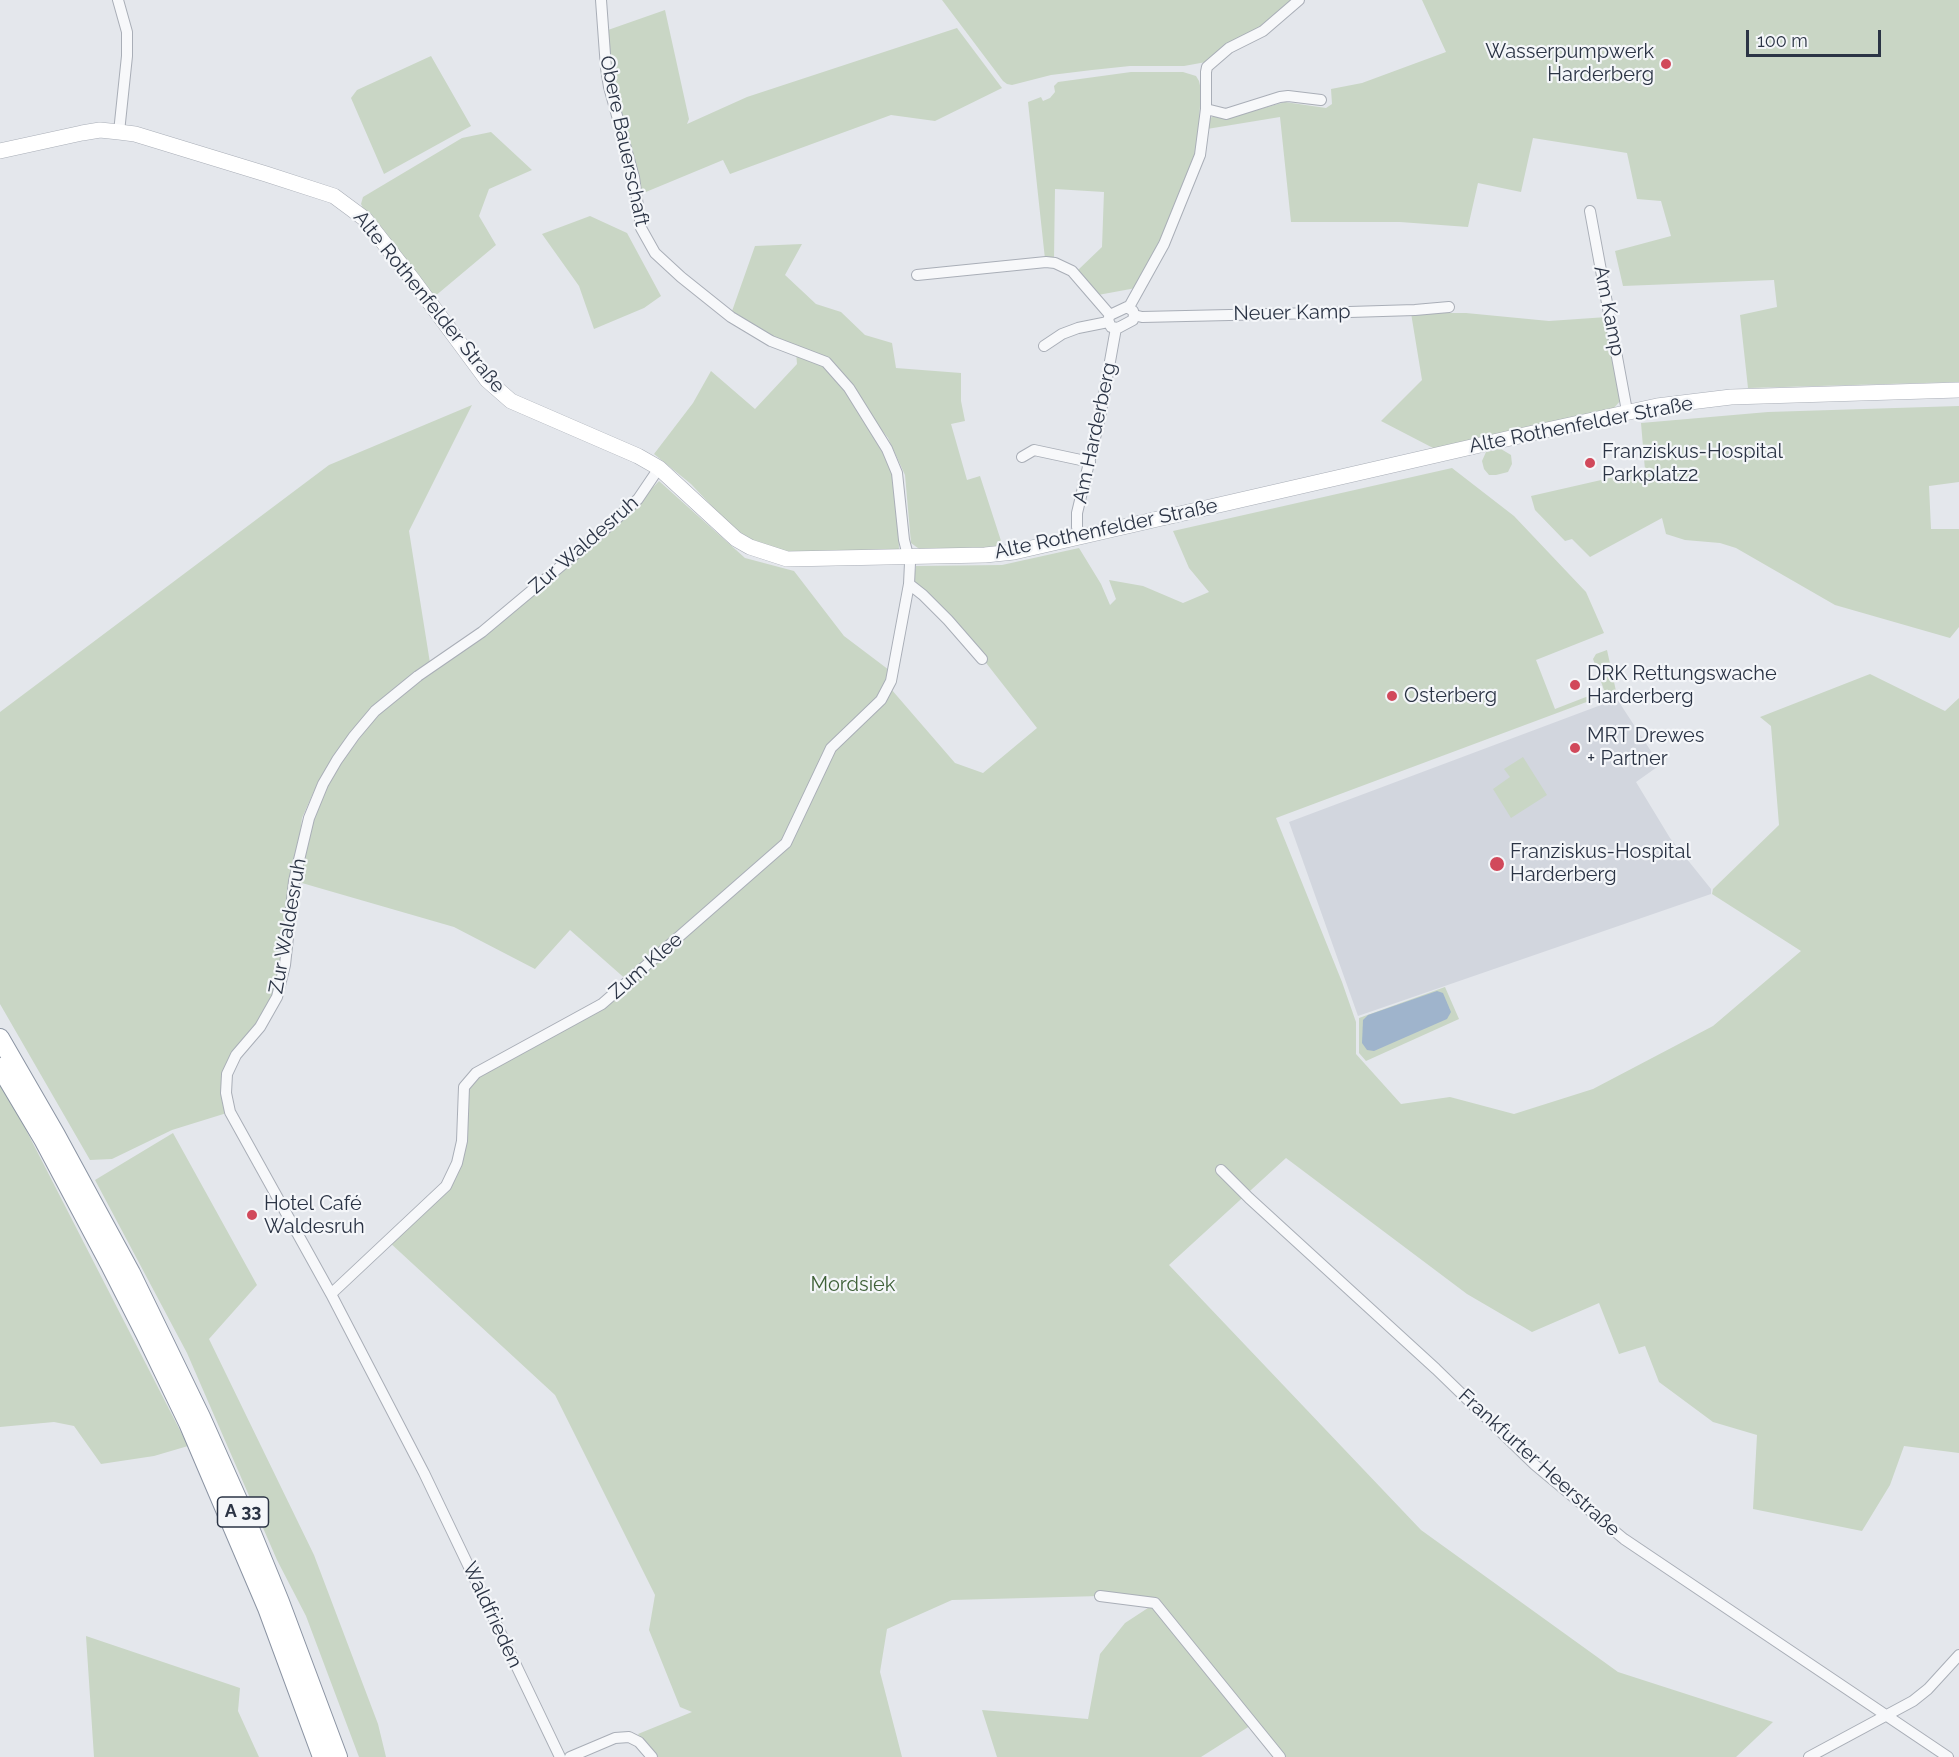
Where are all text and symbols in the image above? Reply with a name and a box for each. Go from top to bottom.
scale bar [1749,18,1884,56]
text: 100 m [1757,30,1808,51]
place label: Wasserpumpwerk Harderberg [1485,40,1654,87]
street label: Obere Bauerschaft [594,53,654,229]
marker: Wasserpumpwerk Harderberg [1659,57,1673,71]
street label: Alte Rothenfelder Straße [348,206,510,398]
street label: Am Kamp [1588,264,1630,358]
street label: Neuer Kamp [1233,300,1351,326]
street label: Am Harderberg [1068,360,1122,506]
street label: Alte Rothenfelder Straße [1467,392,1695,458]
place label: Franziskus-Hospital Parkplatz2 [1602,440,1783,487]
marker: Franziskus-Hospital Parkplatz2 [1583,456,1597,470]
street label: Zur Waldesruh [524,491,644,599]
street label: Alte Rothenfelder Straße [992,494,1220,564]
place label: DRK Rettungswache Harderberg [1587,662,1777,709]
marker: DRK Rettungswache Harderberg [1568,678,1582,692]
place label: Osterberg [1404,684,1497,708]
marker: Osterberg [1385,689,1399,703]
place label: MRT Drewes + Partner [1587,724,1705,771]
marker: MRT Drewes + Partner [1568,741,1582,755]
place label: Franziskus-Hospital Harderberg [1510,840,1691,887]
marker: Franziskus-Hospital Harderberg [1488,855,1506,873]
street label: Zur Waldesruh [264,856,312,996]
street label: Zum Klee [604,928,688,1004]
place label: Hotel Café Waldesruh [264,1192,365,1239]
marker: Hotel Café Waldesruh [245,1208,259,1222]
park label: Mordsiek [811,1273,895,1297]
street label: Frankfurter Heerstraße [1453,1384,1625,1542]
road number: A 33 [218,1497,268,1527]
street label: Waldfrieden [457,1558,527,1672]

